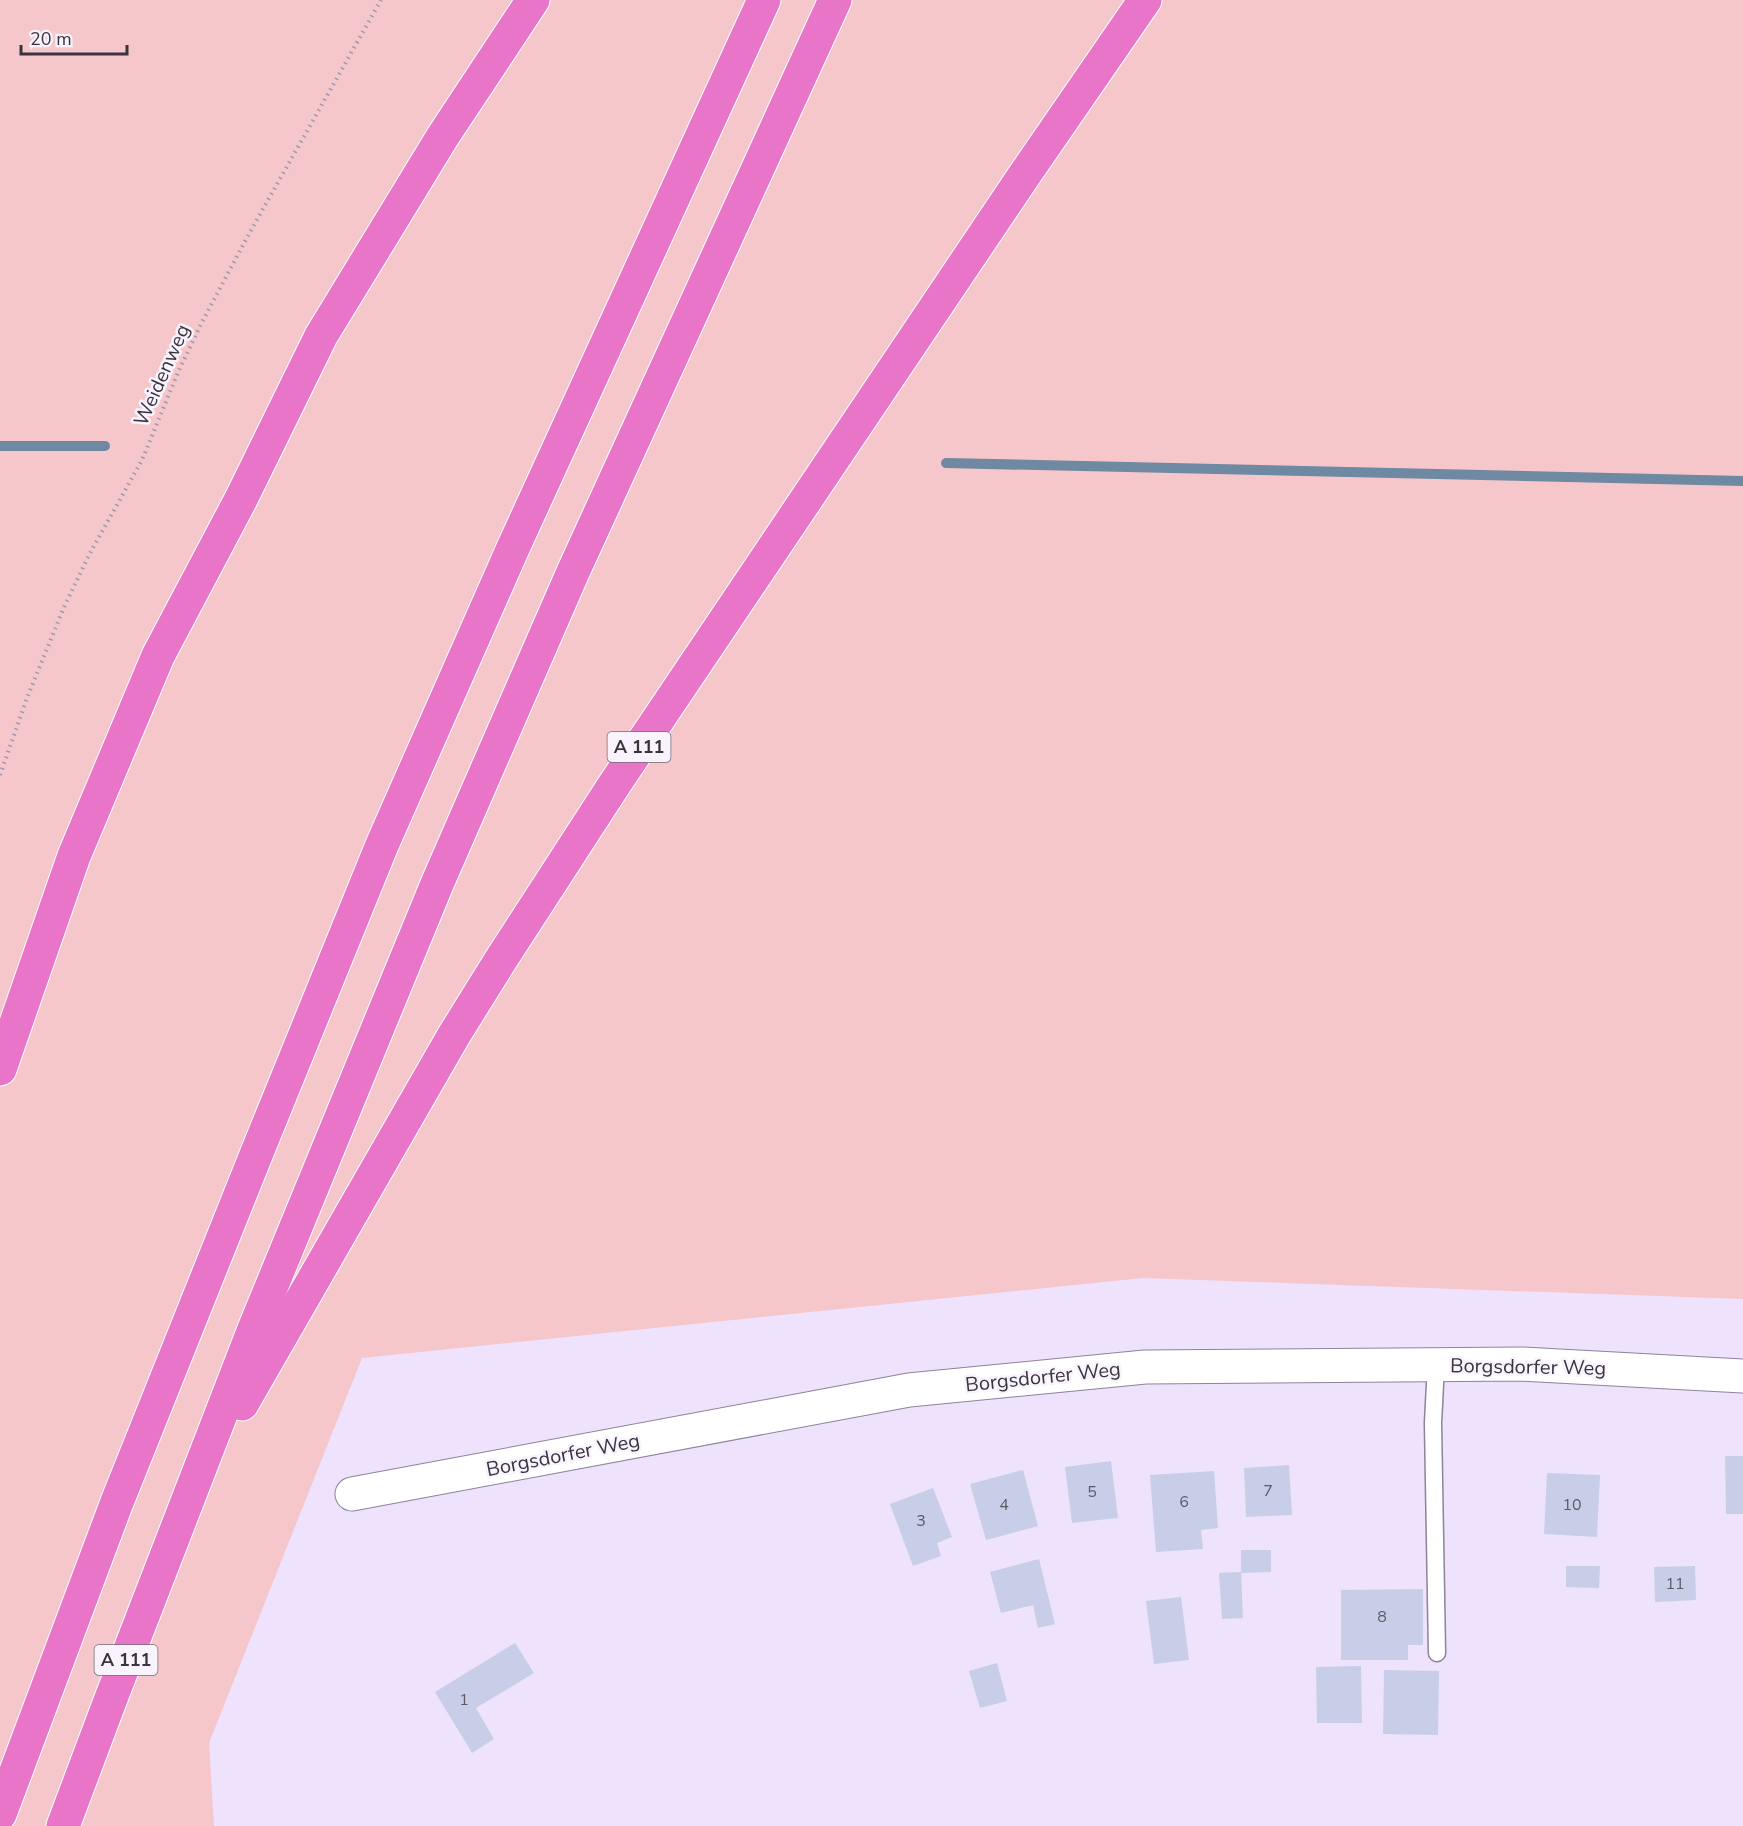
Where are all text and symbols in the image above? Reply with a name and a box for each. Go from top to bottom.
scale bar [21,18,128,56]
text: 20 m [30,27,72,51]
street label: Weidenweg [128,320,196,430]
road number: A 111 [608,732,670,762]
street label: Borgsdorfer Weg [1450,1352,1606,1382]
street label: Borgsdorfer Weg [964,1355,1122,1399]
street label: Borgsdorfer Weg [484,1427,642,1483]
house number: 7 [1263,1480,1273,1502]
house number: 5 [1087,1481,1097,1503]
house number: 6 [1179,1491,1189,1513]
house number: 4 [999,1494,1009,1516]
house number: 10 [1562,1494,1582,1516]
house number: 3 [916,1510,926,1532]
house number: 11 [1665,1573,1685,1595]
house number: 8 [1377,1606,1387,1628]
road number: A 111 [94,1645,158,1675]
house number: 1 [459,1689,469,1711]

